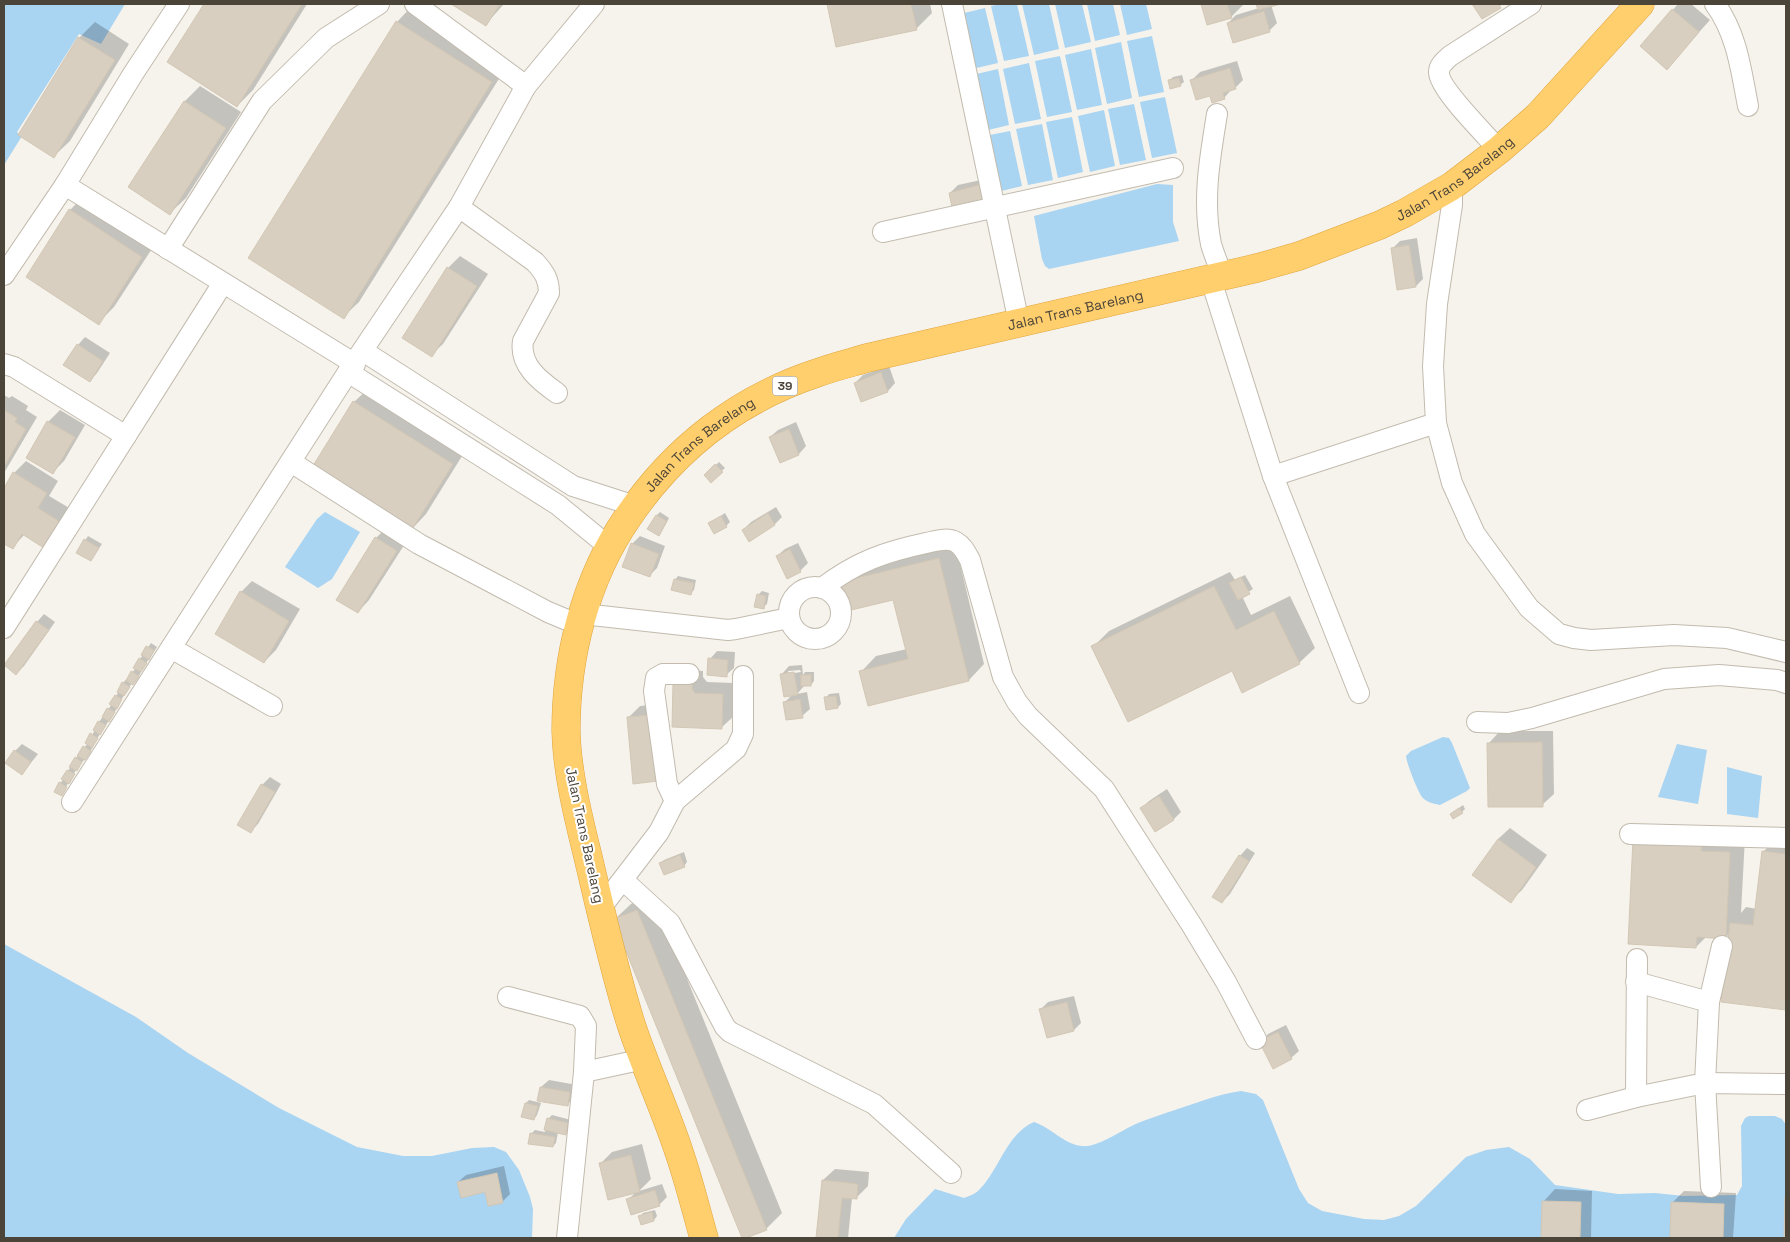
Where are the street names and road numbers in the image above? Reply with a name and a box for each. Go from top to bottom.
street label: Jalan Trans Barelang [1393,132,1517,225]
street label: Jalan Trans Barelang [1006,286,1145,334]
road number: 39 [772,376,798,396]
street label: Jalan Trans Barelang [641,393,758,496]
street label: Jalan Trans Barelang [562,765,608,905]

